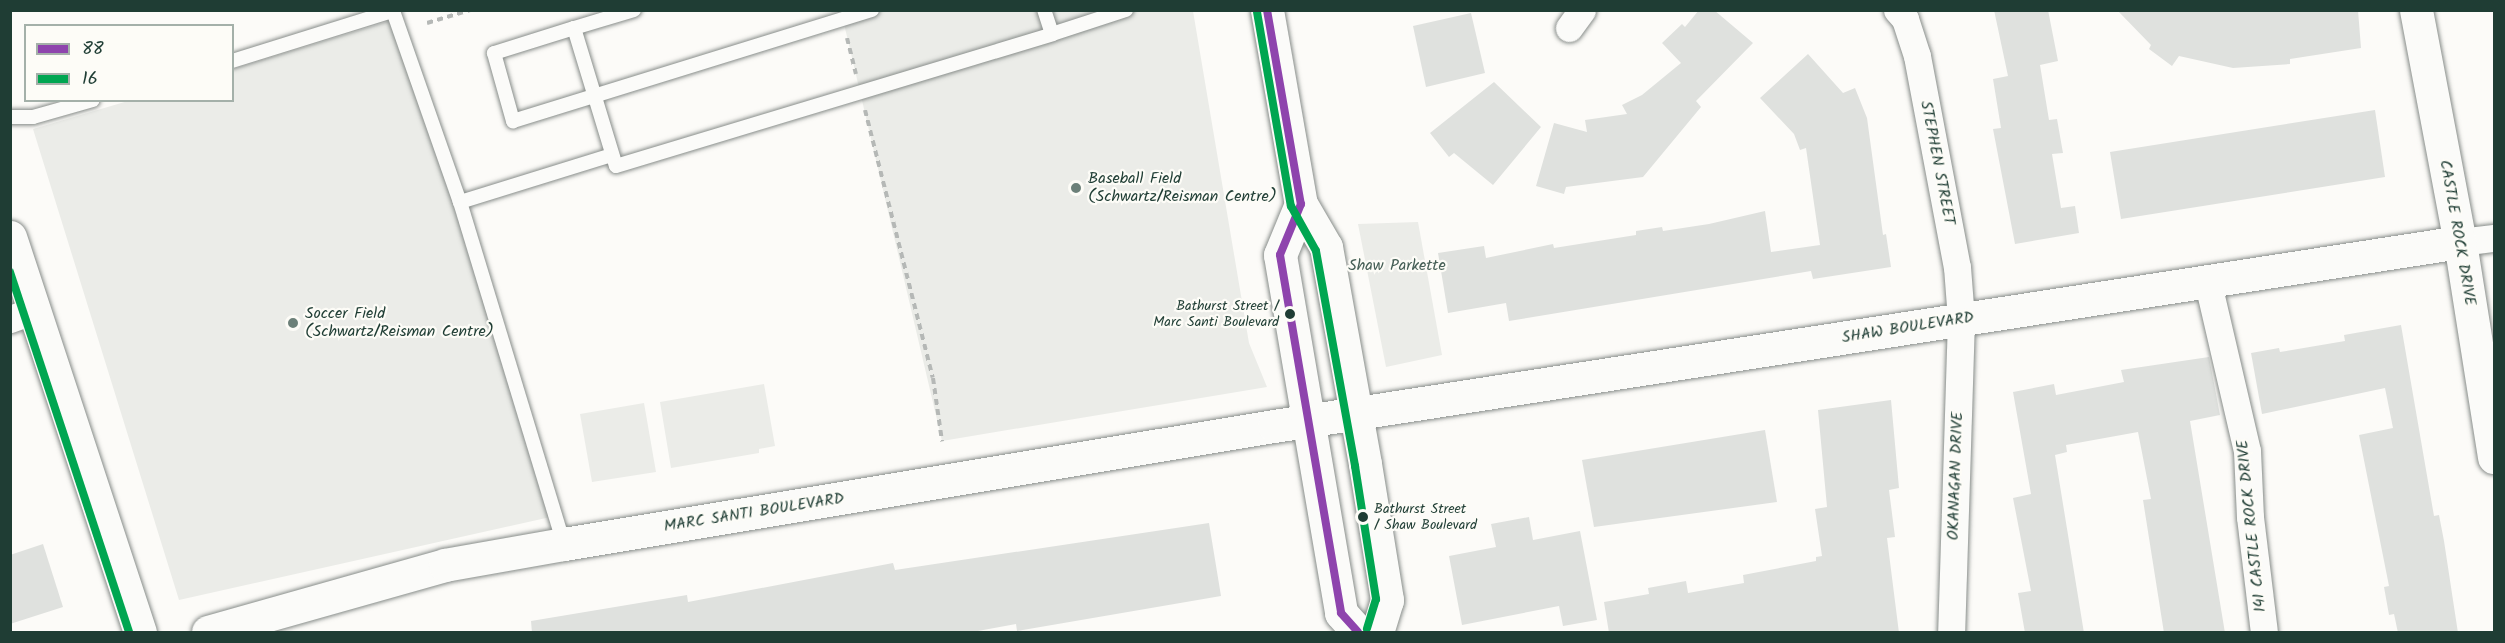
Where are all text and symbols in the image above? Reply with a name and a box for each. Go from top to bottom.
legend [24,24,234,102]
text: 88 [82,35,104,64]
text: 16 [82,65,98,94]
street label: STEPHEN STREET [1916,99,1958,227]
street label: CASTLE ROCK DRIVE [2435,158,2479,308]
place label: Baseball Field (Schwartz/Reisman Centre) [1088,169,1277,207]
marker: Baseball Field (Schwartz/Reisman Centre) [1069,181,1083,195]
park label: Shaw Parkette [1348,256,1446,276]
place label: Bathurst Street / Marc Santi Boulevard [1153,298,1279,330]
place label: Soccer Field (Schwartz/Reisman Centre) [305,304,494,342]
marker: Bathurst Street / Marc Santi Boulevard [1284,308,1296,320]
street label: SHAW BOULEVARD [1841,308,1975,348]
marker: Soccer Field (Schwartz/Reisman Centre) [286,316,300,330]
street label: OKANAGAN DRIVE [1944,411,1968,541]
street label: 141 CASTLE ROCK DRIVE [2233,439,2271,613]
street label: MARC SANTI BOULEVARD [662,489,846,537]
place label: Bathurst Street / Shaw Boulevard [1374,501,1477,534]
marker: Bathurst Street / Shaw Boulevard [1357,511,1369,523]

